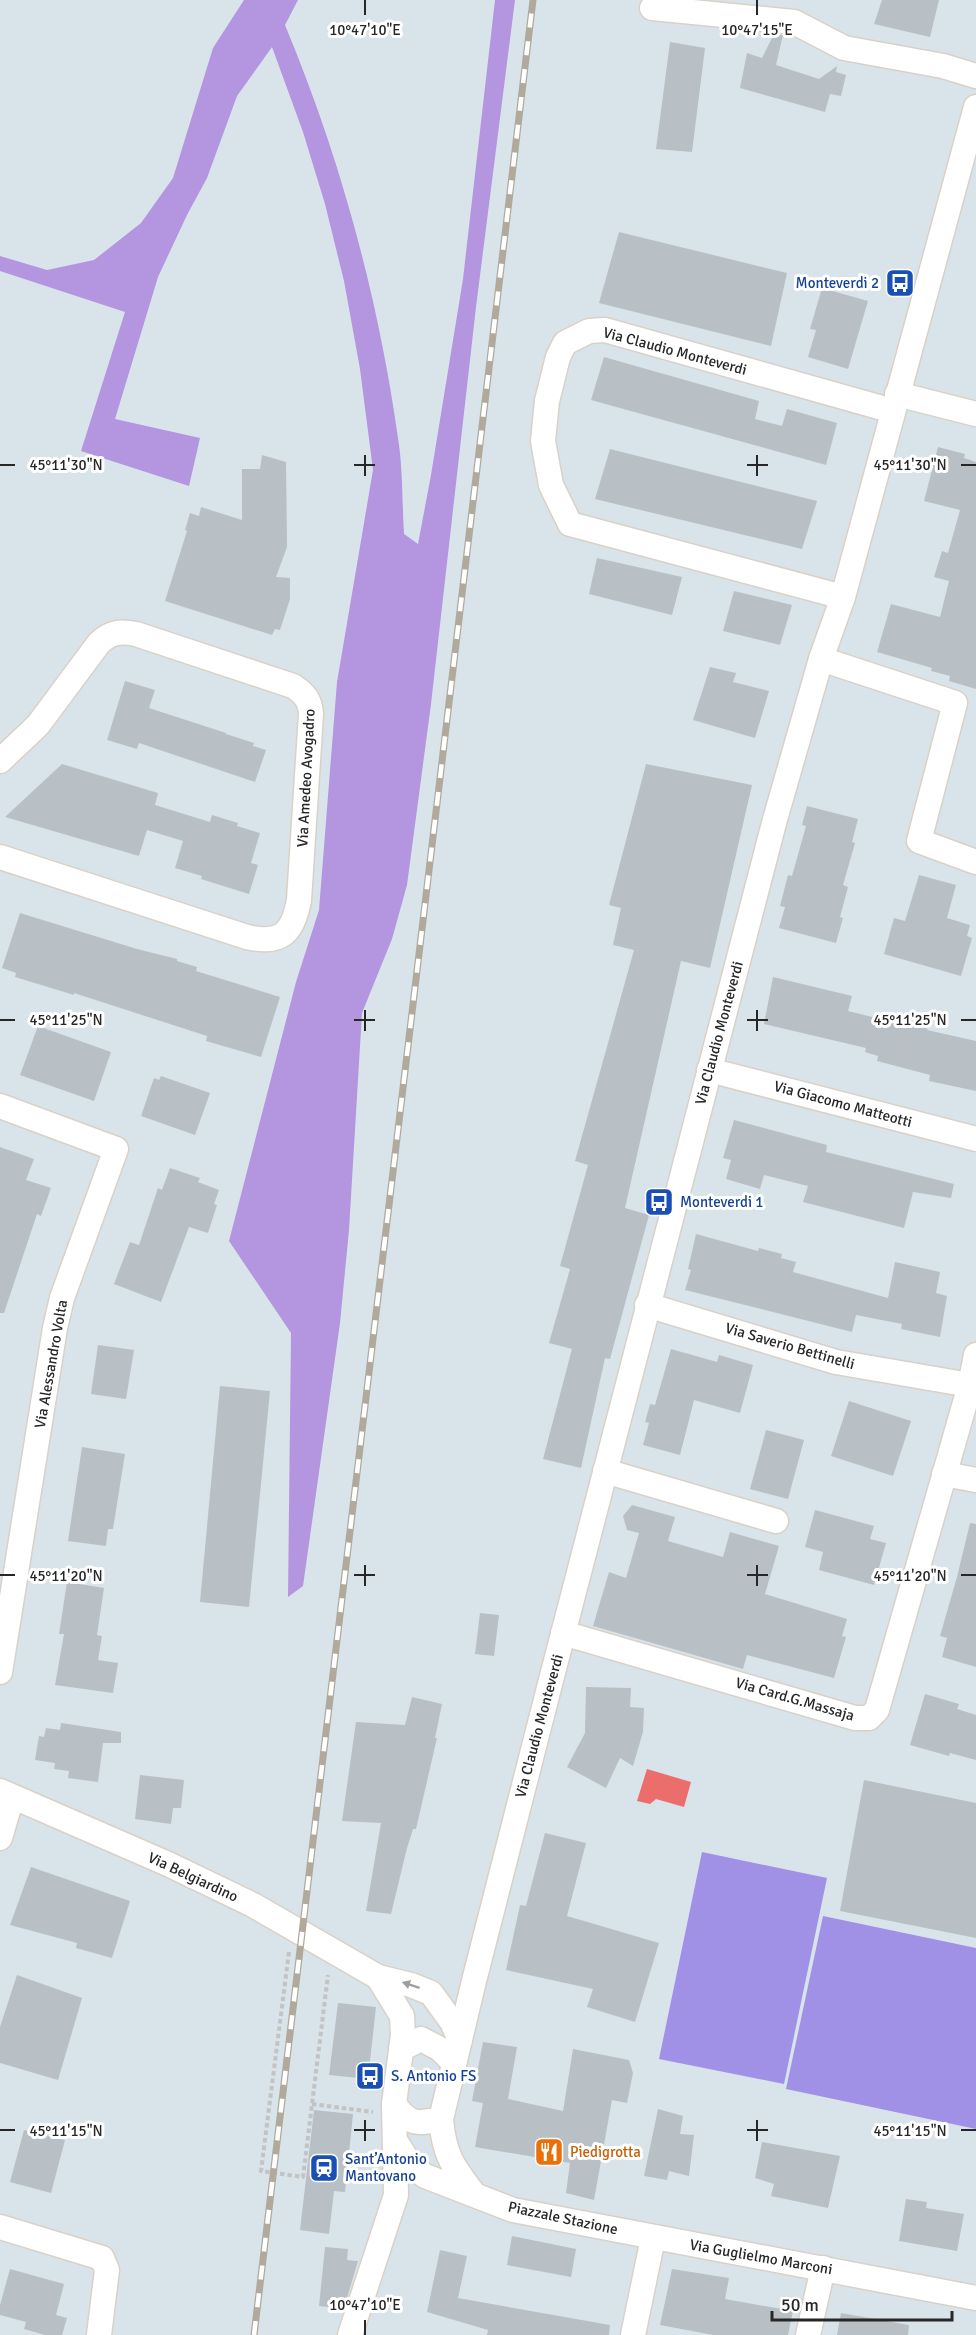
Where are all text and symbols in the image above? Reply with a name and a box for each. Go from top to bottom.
text: 10°47'10"E [329,21,401,39]
text: 10°47'15"E [721,21,793,39]
bus stop icon: Monteverdi 2 [884,267,916,299]
place label: Monteverdi 2 [796,274,879,292]
street label: Via Claudio Monteverdi [601,323,749,379]
text: 45°11'30"N [29,456,103,474]
text: 45°11'30"N [873,456,947,474]
street label: Via Amedeo Avogadro [293,708,319,848]
street label: Via Claudio Monteverdi [691,959,747,1107]
text: 45°11'25"N [29,1011,103,1029]
text: 45°11'25"N [873,1011,947,1029]
street label: Via Giacomo Matteotti [772,1077,914,1131]
bus stop icon: Monteverdi 1 [643,1186,675,1218]
place label: Monteverdi 1 [680,1193,763,1211]
street label: Via Alessandro Volta [31,1298,71,1430]
street label: Via Saverio Bettinelli [723,1319,857,1373]
text: 45°11'20"N [29,1567,103,1585]
text: 45°11'20"N [873,1567,947,1585]
street label: Via Claudio Monteverdi [511,1652,567,1800]
street label: Via Card.G.Massaja [733,1673,857,1725]
street label: Via Belgiardino [145,1848,241,1906]
one-way arrow [402,1980,420,1989]
bus stop icon: S. Antonio FS [354,2060,386,2092]
place label: S. Antonio FS [391,2067,476,2085]
text: 45°11'15"N [29,2122,103,2140]
text: 45°11'15"N [873,2122,947,2140]
restaurant icon: Piedigrotta [533,2136,565,2168]
place label: Piedigrotta [570,2143,641,2161]
place label: Sant’Antonio Mantovano [345,2150,427,2185]
station icon: Sant’Antonio Mantovano [308,2152,340,2184]
street label: Piazzale Stazione [507,2198,619,2238]
street label: Via Guglielmo Marconi [688,2236,834,2278]
scale bar [772,2284,952,2322]
text: 50 m [781,2294,819,2316]
text: 10°47'10"E [329,2296,401,2314]

